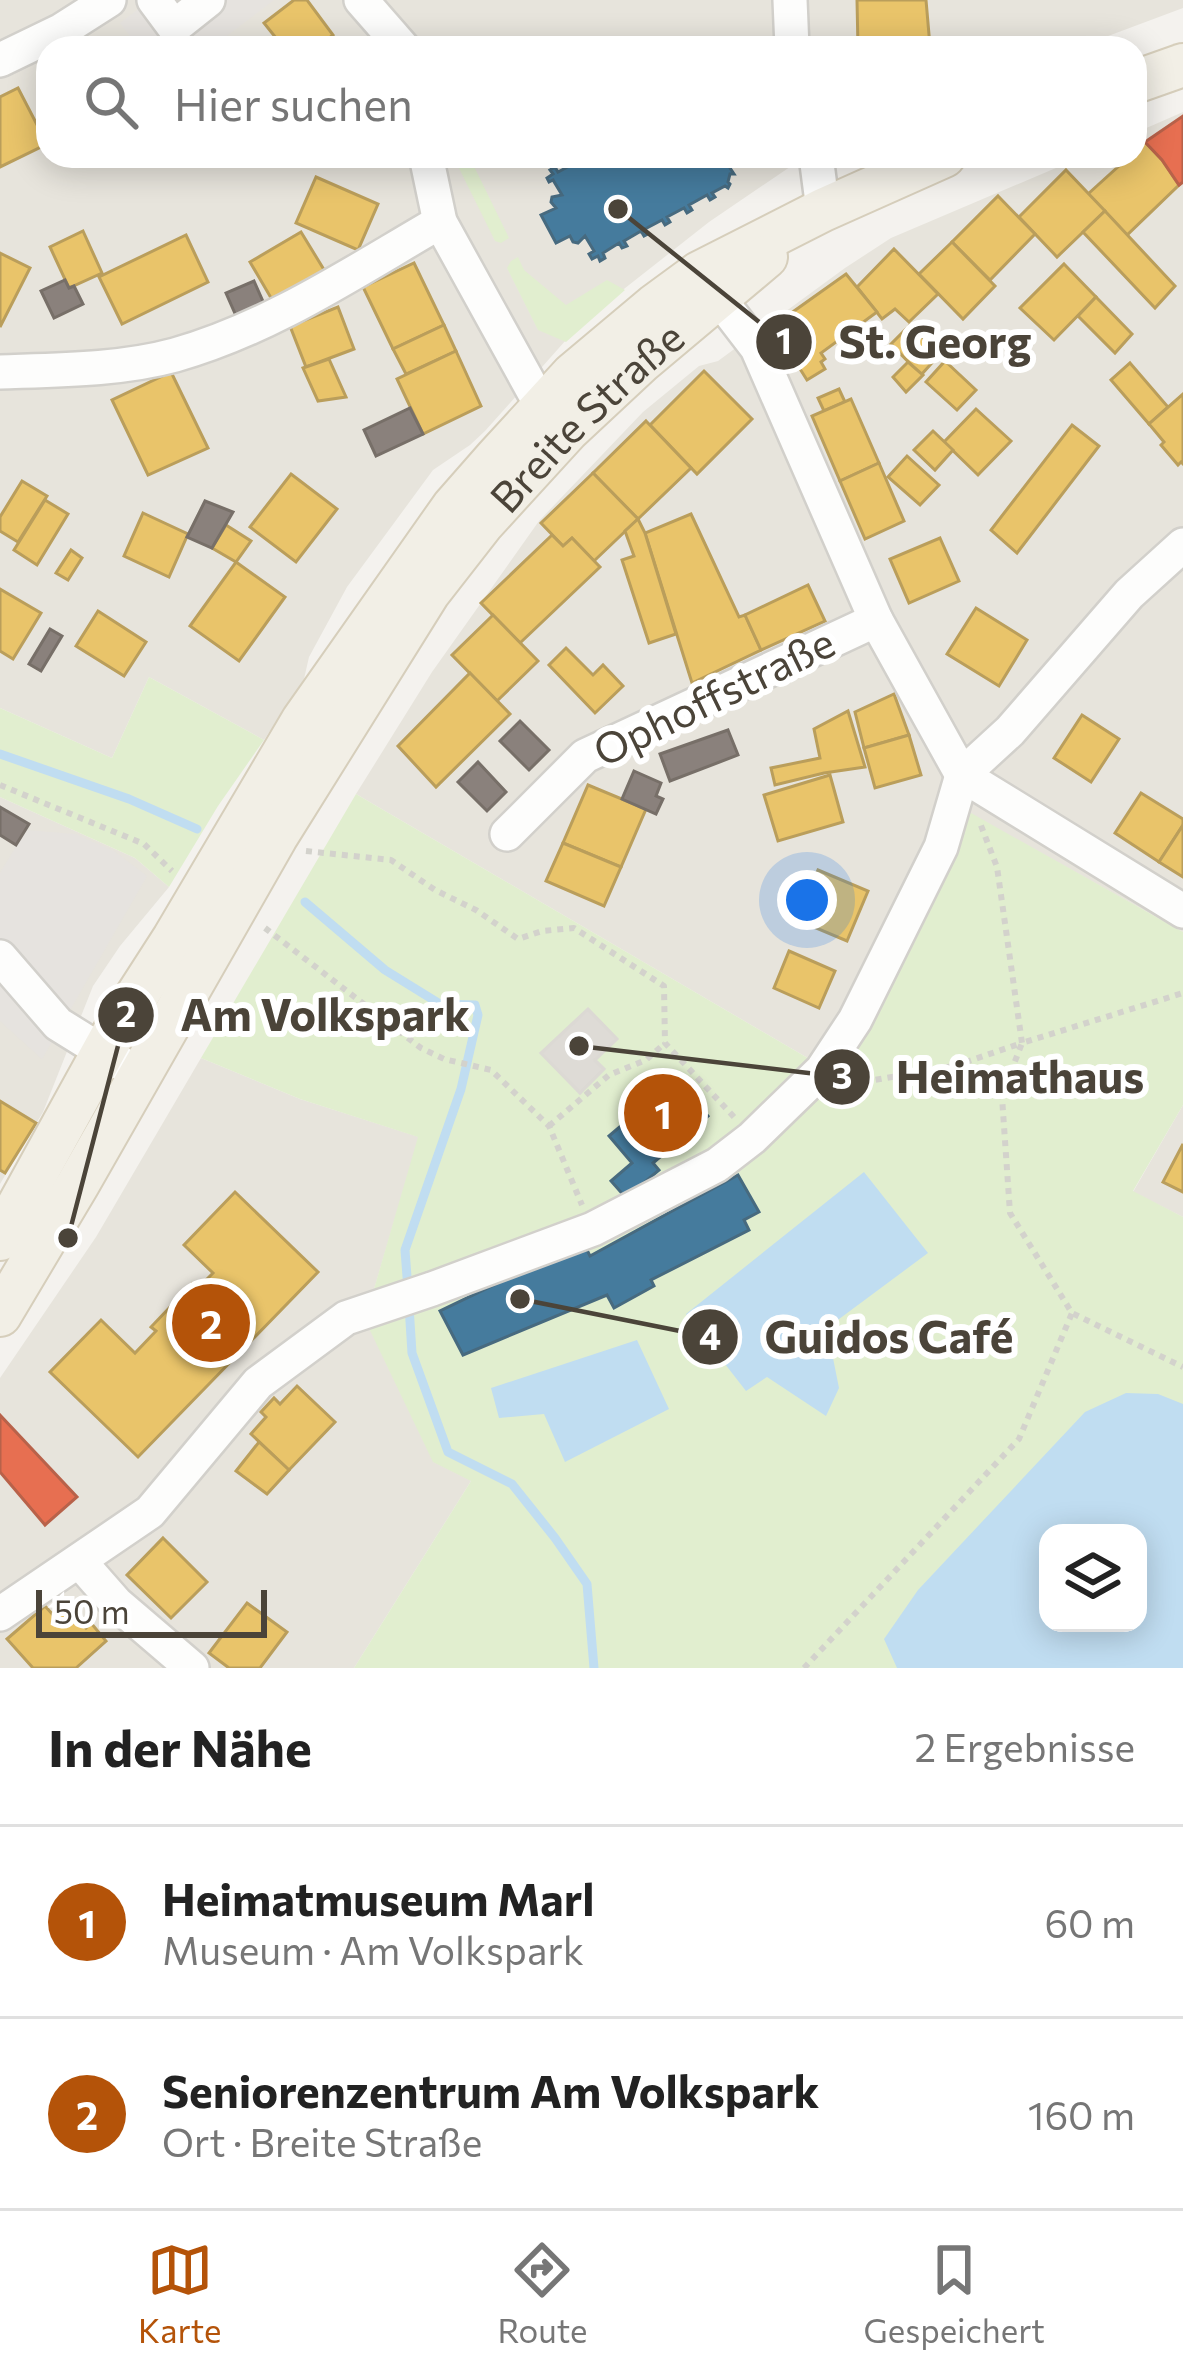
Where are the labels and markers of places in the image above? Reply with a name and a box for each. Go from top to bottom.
callout: St. Georg [754,301,1055,382]
callout: Am Volkspark [96,974,493,1055]
callout: Heimathaus [812,1036,1168,1117]
pin: 1 [624,1068,702,1158]
pin: 2 [172,1278,250,1368]
callout: Guidos Café [680,1297,1038,1378]

